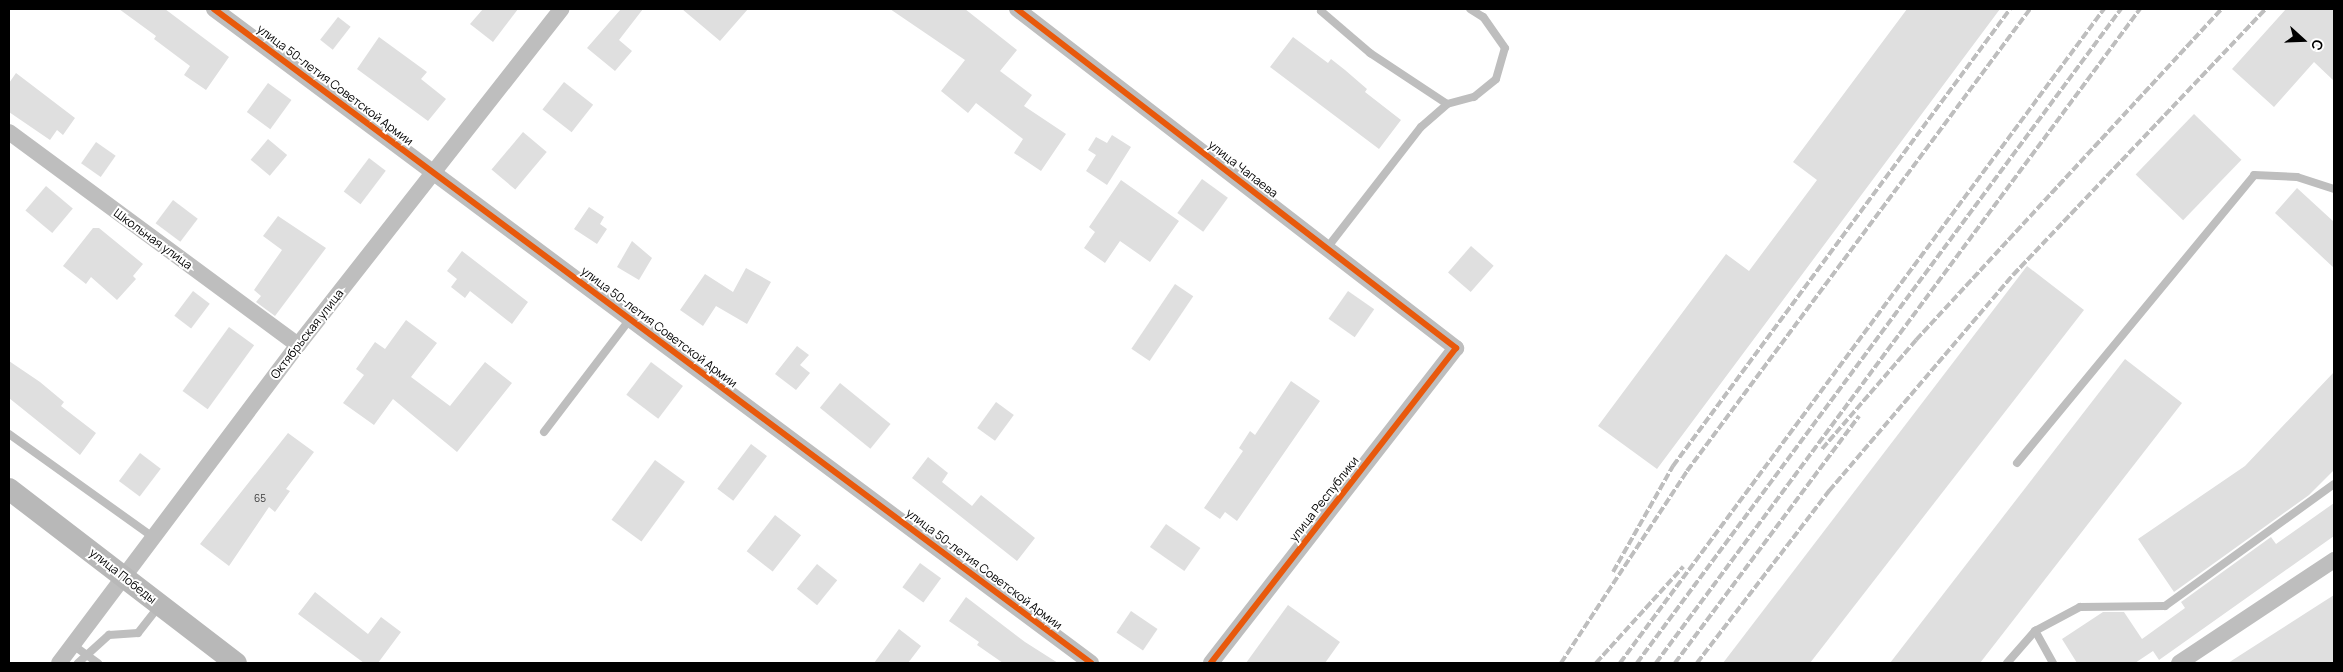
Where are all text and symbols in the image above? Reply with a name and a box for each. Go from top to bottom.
north arrow [2278,15,2328,65]
street label: улица 50-летия Советской Армии [254,22,416,148]
text: С [2307,37,2328,53]
street label: улица Чапаева [1205,137,1281,201]
street label: Школьная улица [111,206,195,272]
street label: улица 50-летия Советской Армии [578,264,740,390]
street label: Октябрьская улица [268,286,346,382]
street label: улица Республики [1286,454,1362,544]
house number: 65 [254,493,266,505]
street label: улица 50-летия Советской Армии [903,506,1065,632]
street label: улица Победы [87,545,159,607]

